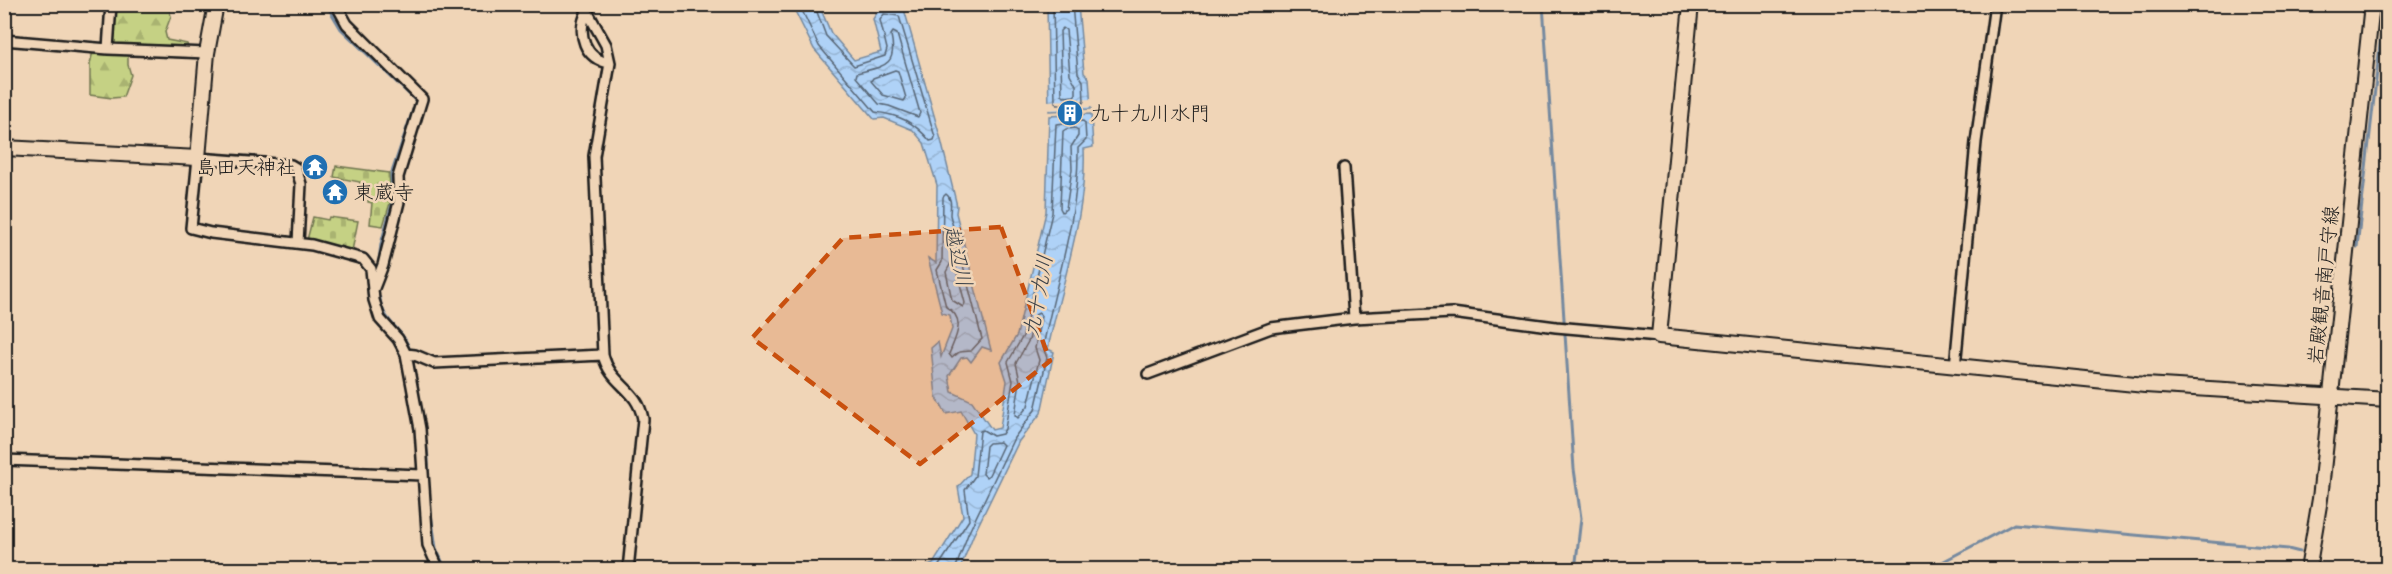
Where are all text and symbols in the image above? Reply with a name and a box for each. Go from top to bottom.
building icon: 九十九川水門 [1055,98,1085,128]
place label: 九十九川水門 [1090,99,1210,131]
temple icon: 島田天神社 [300,152,330,182]
place label: 島田天神社 [196,153,296,185]
temple icon: 東蔵寺 [320,177,350,207]
place label: 東蔵寺 [354,178,414,210]
street label: 岩殿観音南戸守線 [2301,204,2349,366]
water label: 越辺川 [933,221,980,291]
water label: 九十九川 [1016,252,1063,340]

